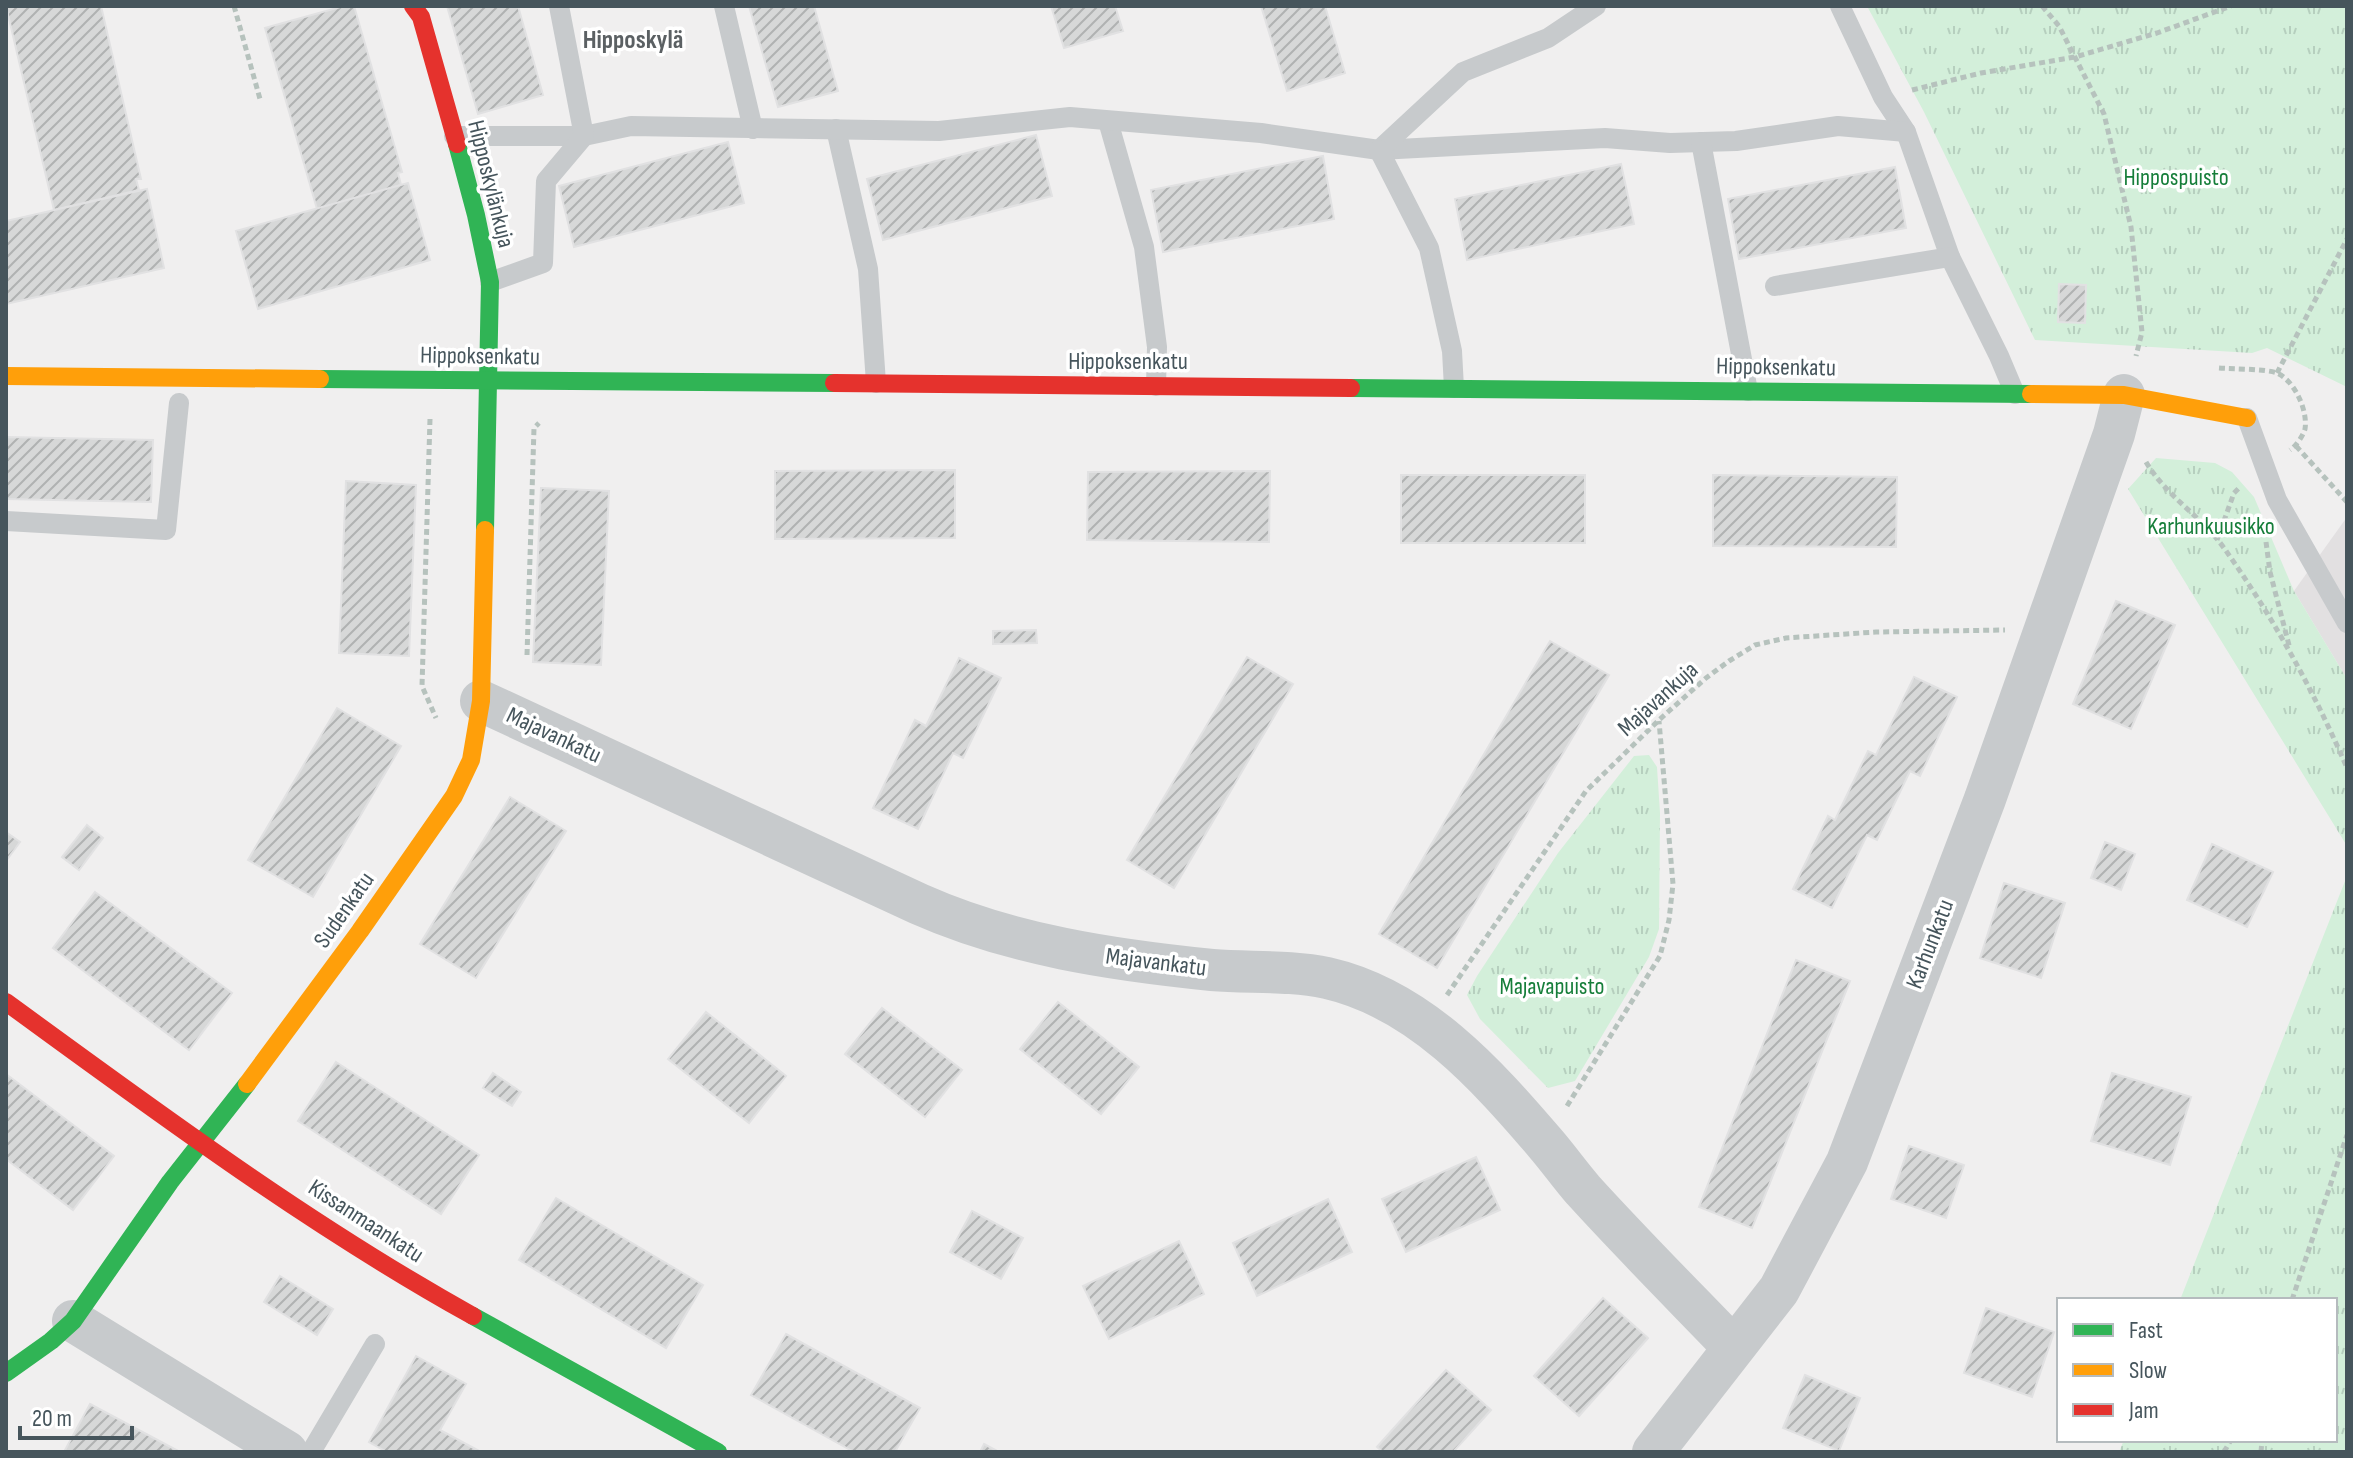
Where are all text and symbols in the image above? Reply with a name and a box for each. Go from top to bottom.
district label: Hipposkylä [583,25,683,56]
street label: Hipposkylänkuja [461,117,521,251]
park label: Hippospuisto [2123,163,2229,192]
street label: Hippoksenkatu [420,340,540,372]
street label: Hippoksenkatu [1068,347,1188,376]
street label: Hippoksenkatu [1716,351,1836,383]
park label: Karhunkuusikko [2147,512,2275,541]
street label: Majavankuja [1612,655,1704,743]
street label: Majavankatu [502,700,606,770]
street label: Sudenkatu [307,866,381,954]
street label: Karhunkatu [1900,895,1960,993]
street label: Majavankatu [1104,941,1208,983]
park label: Majavapuisto [1499,972,1605,1001]
street label: Kissanmaankatu [303,1173,429,1269]
legend [2057,1298,2337,1442]
text: Fast [2129,1316,2163,1345]
text: Slow [2129,1356,2167,1385]
scale bar [20,1390,132,1440]
text: Jam [2128,1396,2159,1425]
text: 20 m [32,1404,72,1433]

